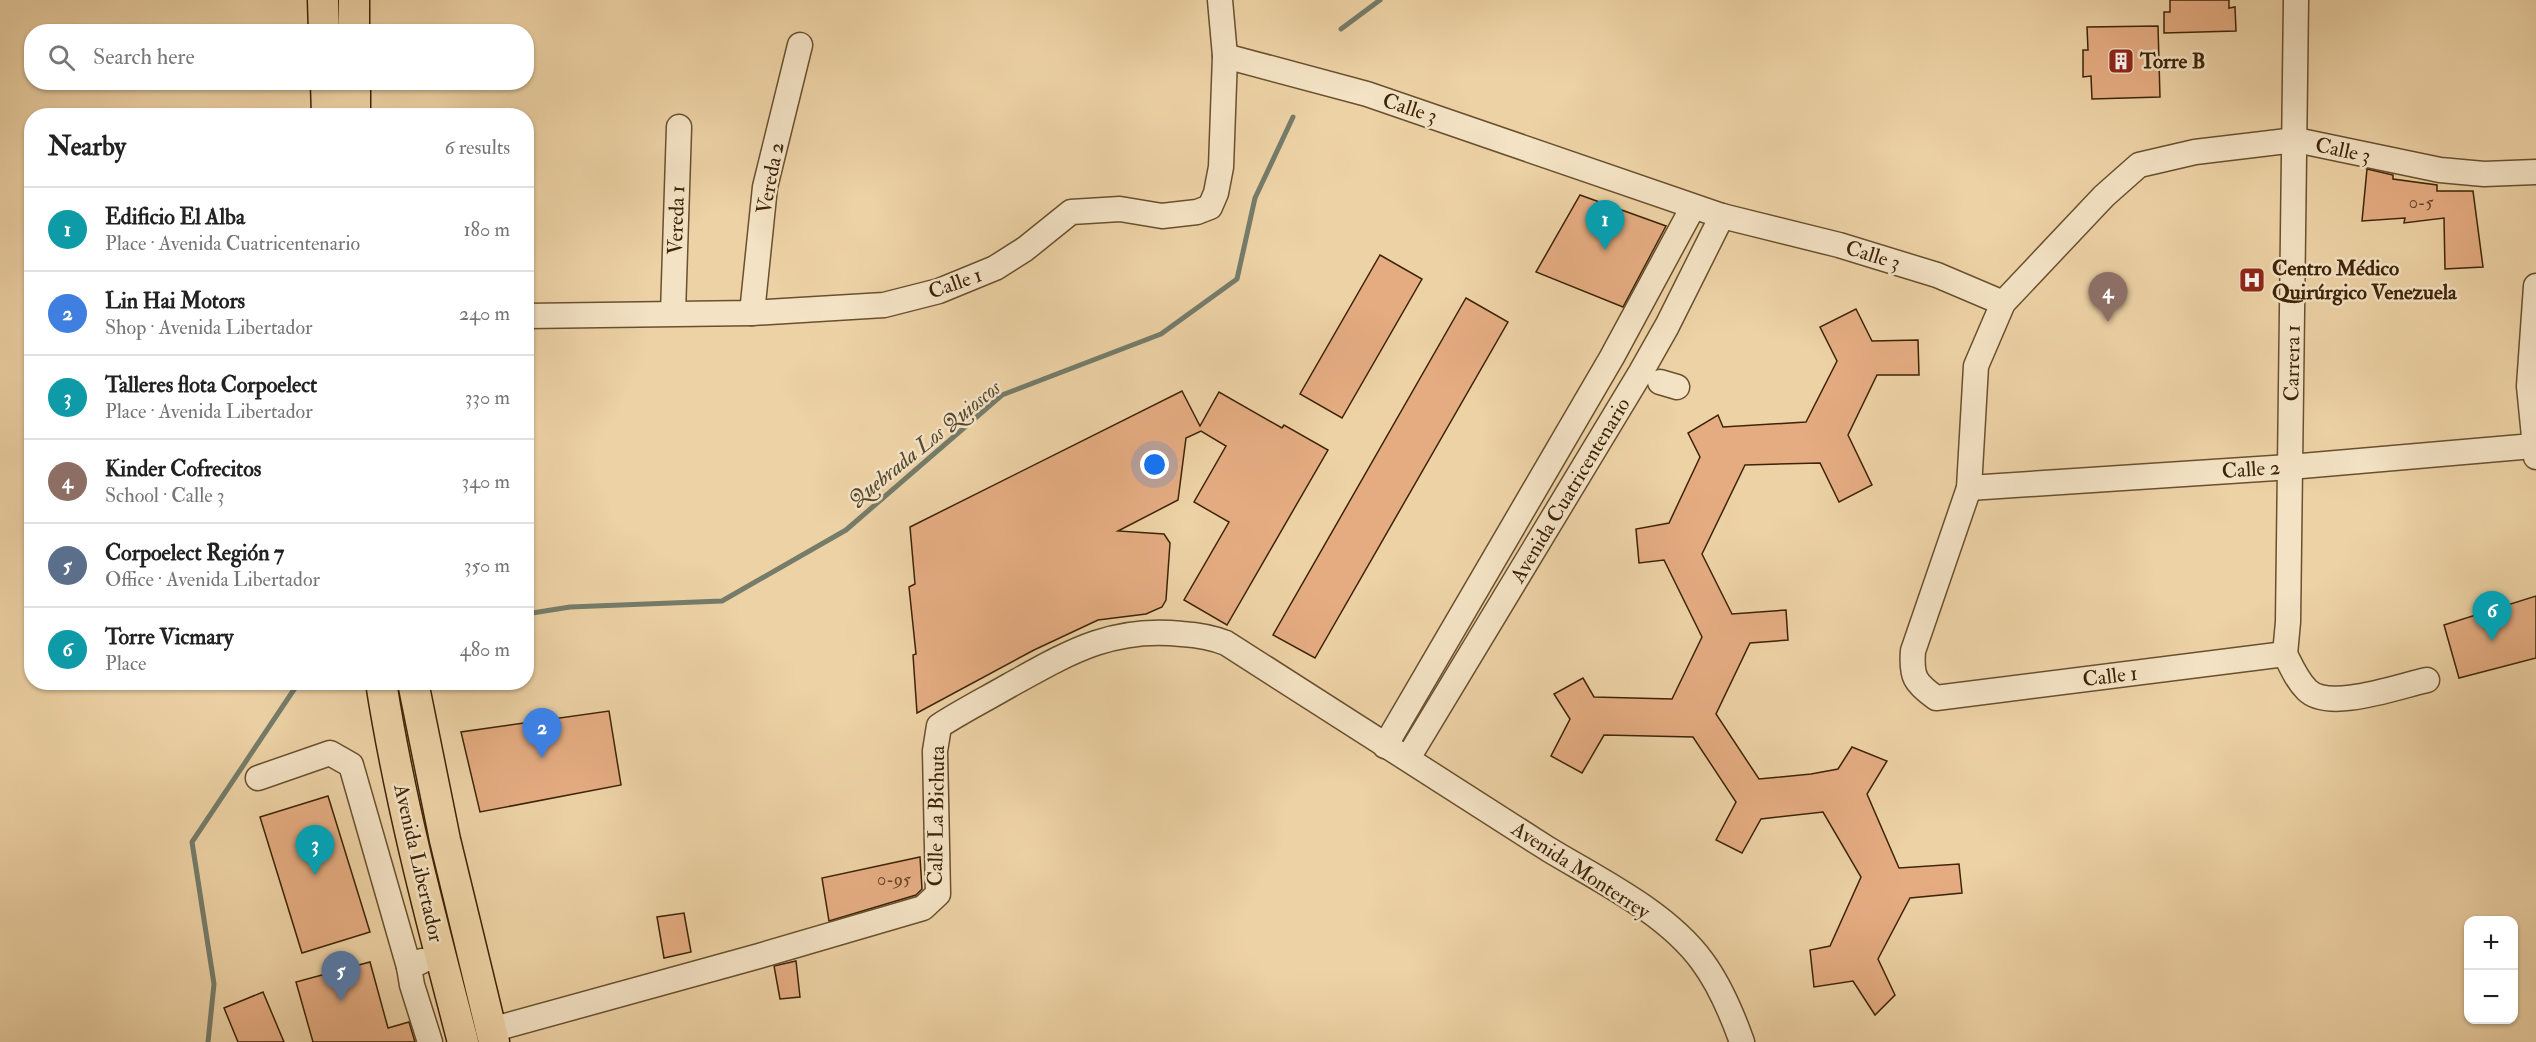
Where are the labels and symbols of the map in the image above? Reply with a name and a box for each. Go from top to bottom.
building icon: Torre B [2106,46,2136,76]
place label: Torre B [2139,48,2206,75]
street label: Calle 3 [1379,87,1441,130]
street label: Calle 3 [2313,131,2373,170]
street label: Vereda 2 [750,140,791,216]
street label: Vereda 1 [662,185,691,255]
house number: 0-5 [2409,191,2433,214]
pin: 1 [1586,200,1624,250]
street label: Calle 3 [1842,234,1904,277]
place label: Centro Médico Quirúrgico Venezuela [2272,255,2458,306]
street label: Calle 1 [925,261,986,306]
hospital icon: Centro Médico Quirúrgico Venezuela [2237,265,2267,295]
pin: 4 [2088,272,2128,322]
street label: Carrera 1 [2278,324,2307,402]
water label: Quebrada Los Quioscos [843,373,1007,514]
street label: Avenida Cuatricentenario [1504,393,1636,589]
your location [1140,450,1169,479]
street label: Calle 2 [2221,454,2281,485]
pin: 6 [2472,592,2512,641]
street label: Calle 1 [2081,660,2139,693]
pin: 2 [522,708,562,758]
street label: Calle La Bichuta [922,745,951,887]
street label: Avenida Libertador [387,780,450,945]
street label: Avenida Monterrey [1505,815,1656,926]
pin: 3 [296,826,334,875]
house number: 0-95 [877,868,911,891]
pin: 5 [322,952,360,1001]

